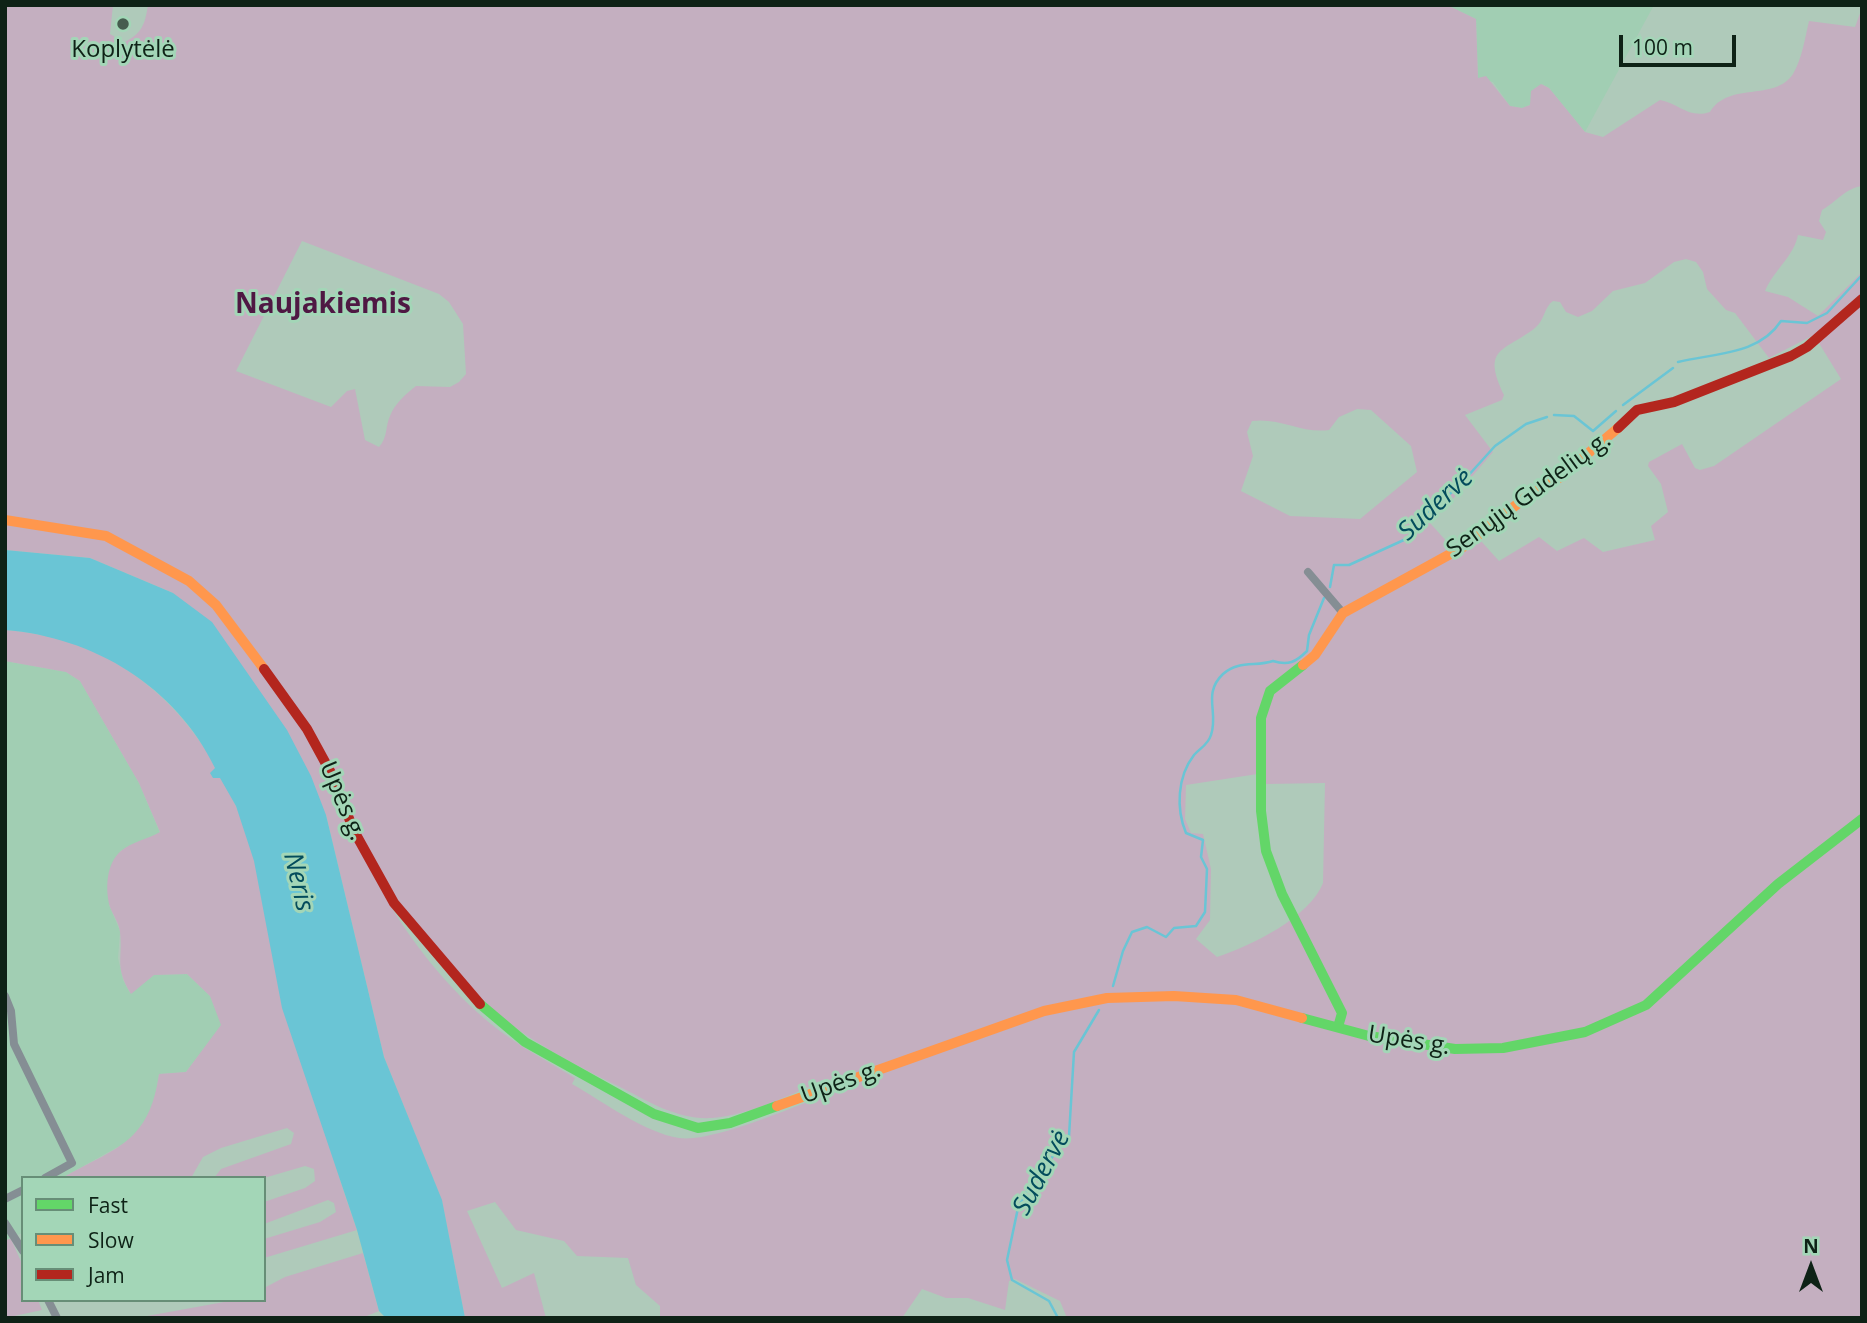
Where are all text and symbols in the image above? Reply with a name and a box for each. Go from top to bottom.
marker: Koplytėlė [115,16,131,32]
scale bar [1622,21,1739,65]
text: 100 m [1632,33,1693,61]
place label: Koplytėlė [71,36,175,64]
district label: Naujakiemis [235,288,411,322]
street label: Senųjų Gudelių g. [1441,426,1617,564]
water label: Sudervė [1392,462,1480,548]
street label: Upės g. [313,757,371,845]
water label: Neris [276,850,320,914]
street label: Upės g. [1366,1020,1452,1062]
street label: Upės g. [797,1055,885,1111]
water label: Sudervė [1007,1125,1077,1221]
legend [21,1176,266,1302]
text: Fast [88,1191,128,1219]
text: Slow [88,1226,134,1254]
north arrow [1776,1232,1846,1302]
text: N [1803,1233,1819,1259]
text: Jam [88,1261,125,1289]

